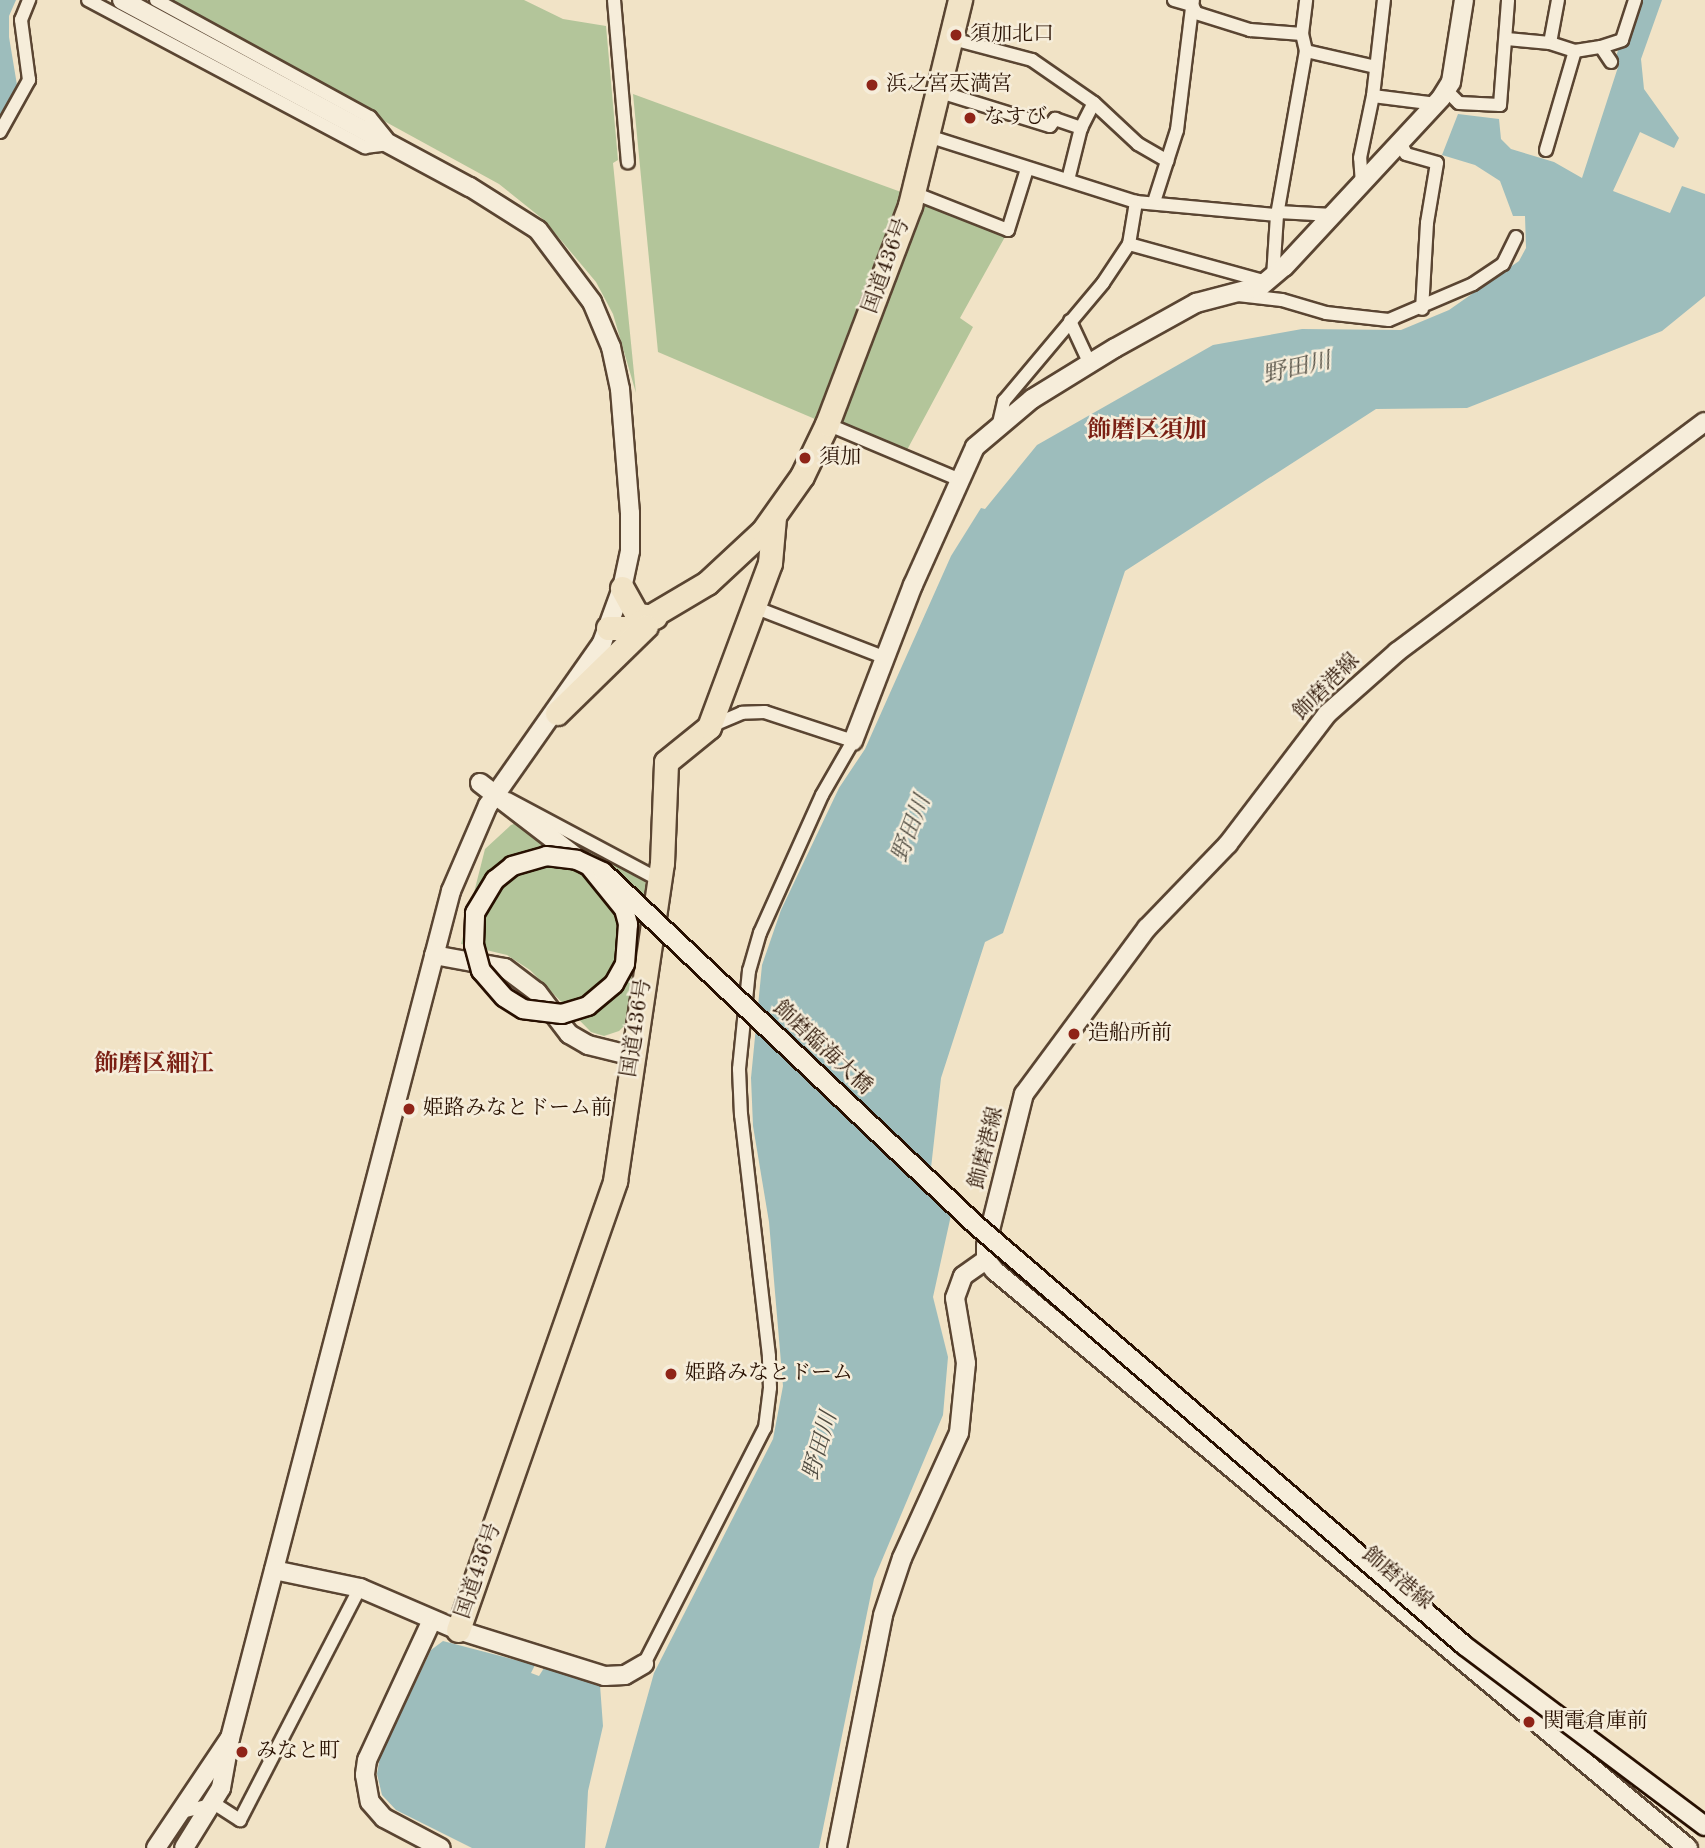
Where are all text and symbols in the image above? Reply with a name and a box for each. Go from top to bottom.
place label: 須加北口 [970,22,1054,48]
marker: 須加北口 [948,27,964,43]
place label: 浜之宮天満宮 [886,72,1012,98]
marker: 浜之宮天満宮 [864,77,880,93]
place label: なすび [984,105,1047,131]
marker: なすび [962,110,978,126]
street label: 国道436号 [858,215,916,317]
water label: 野田川 [1260,348,1334,390]
district label: 飾磨区須加 [1087,418,1207,446]
place label: 須加 [819,445,861,471]
marker: 須加 [797,450,813,466]
street label: 飾磨港線 [1288,648,1366,726]
water label: 野田川 [887,792,937,866]
street label: 国道436号 [617,977,657,1079]
street label: 飾磨臨海大橋 [767,996,877,1100]
place label: 造船所前 [1088,1021,1172,1047]
marker: 造船所前 [1066,1026,1082,1042]
district label: 飾磨区細江 [94,1052,214,1080]
place label: 姫路みなとドーム前 [423,1096,612,1122]
marker: 姫路みなとドーム前 [401,1101,417,1117]
street label: 飾磨港線 [965,1104,1009,1192]
place label: 姫路みなとドーム [685,1361,853,1387]
marker: 姫路みなとドーム [663,1366,679,1382]
water label: 野田川 [798,1409,844,1483]
street label: 国道436号 [451,1520,507,1622]
street label: 飾磨港線 [1357,1542,1437,1616]
place label: 関電倉庫前 [1543,1709,1648,1735]
marker: 関電倉庫前 [1521,1714,1537,1730]
place label: みなと町 [256,1739,340,1765]
marker: みなと町 [234,1744,250,1760]

